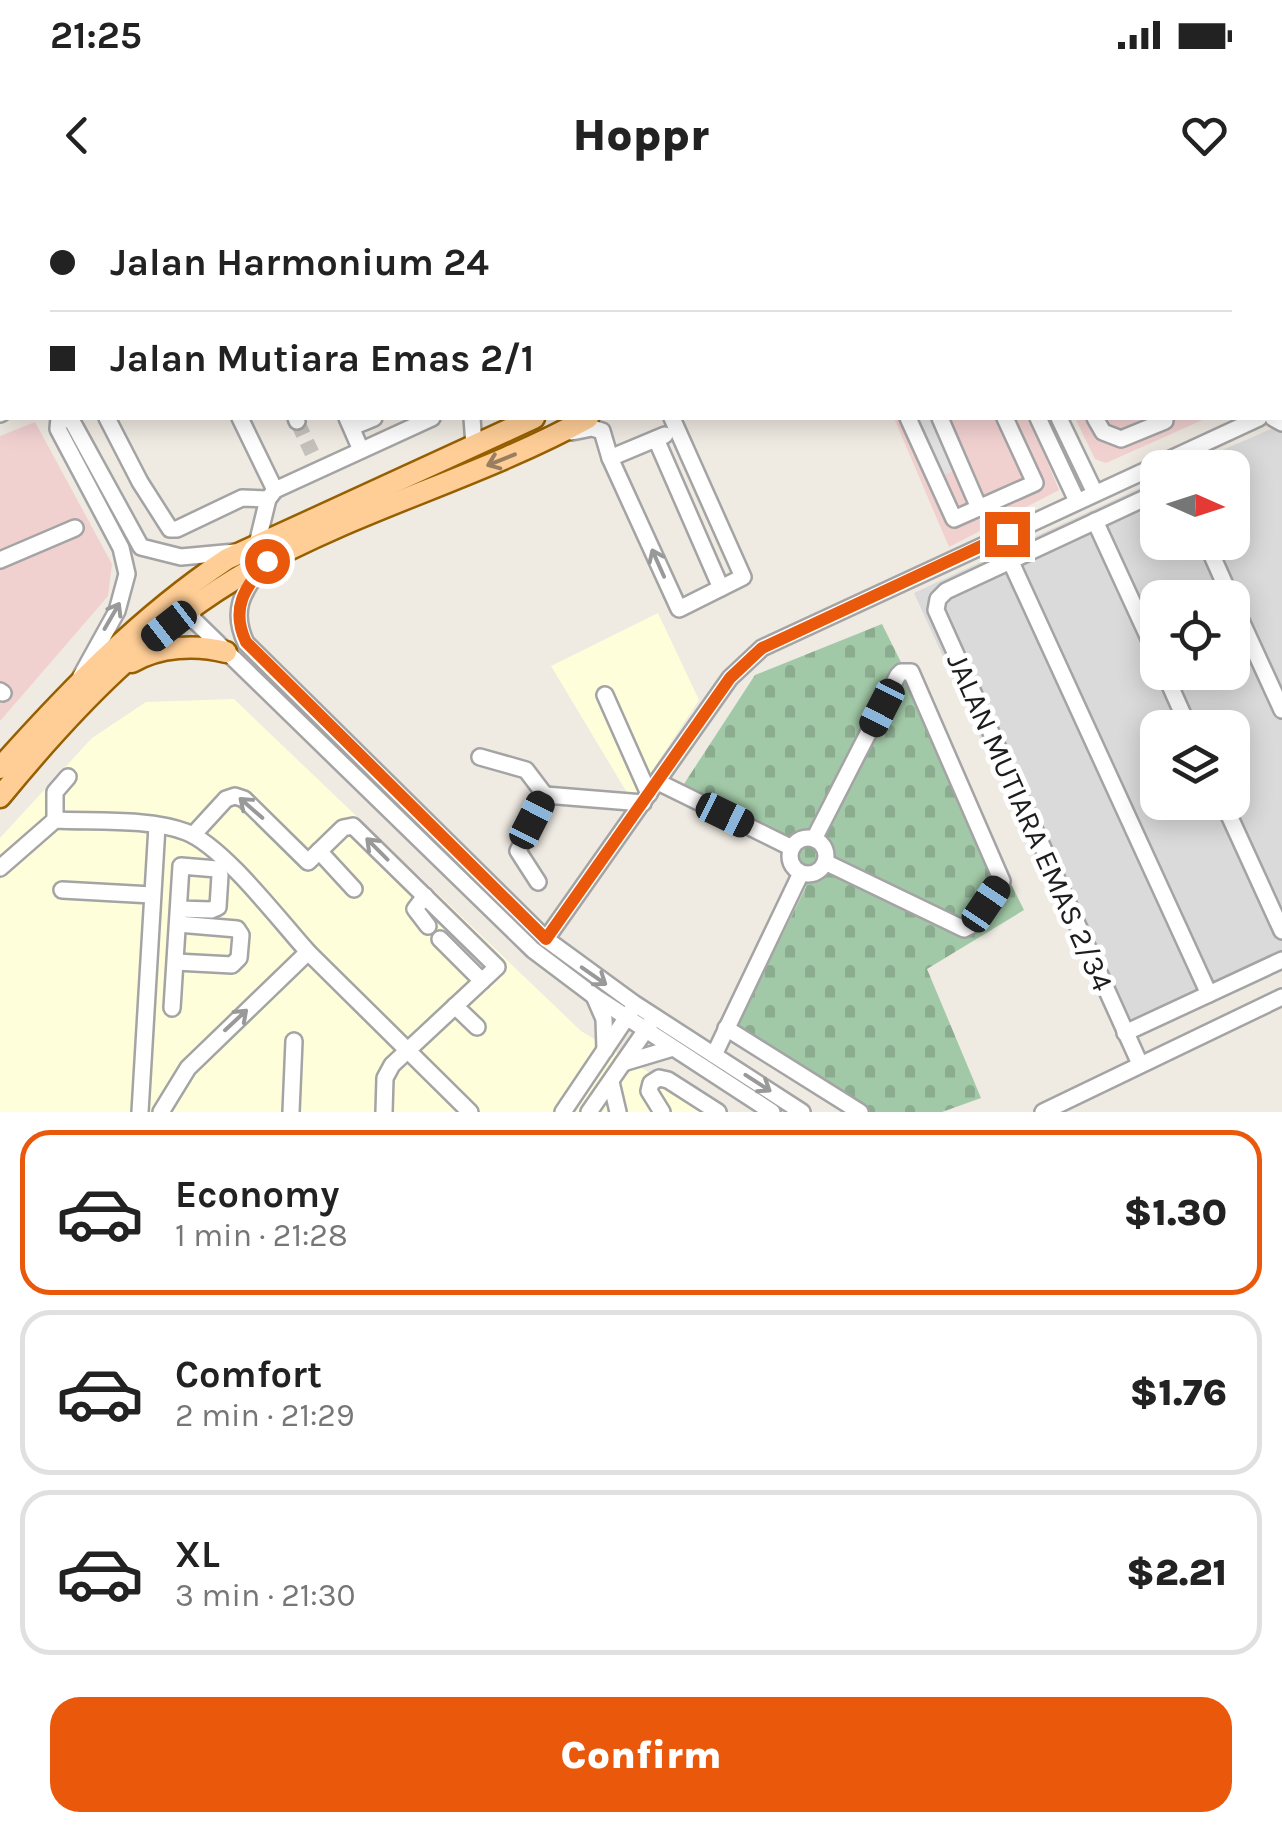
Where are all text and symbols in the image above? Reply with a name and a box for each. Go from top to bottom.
text: 21:25 [50,13,142,58]
icon: back [50,108,105,163]
icon: heart [1177,108,1232,163]
text: Hoppr [573,109,709,161]
text: Jalan Harmonium 24 [110,240,489,285]
text: Jalan Mutiara Emas 2/1 [110,336,534,381]
north arrow [1140,450,1250,560]
map controls [1140,450,1250,820]
one-way arrow [486,452,517,470]
route end [985,512,1030,557]
route start [245,539,290,584]
one-way arrow [648,548,666,579]
button: locate [1140,580,1250,690]
car [136,596,202,656]
one-way arrow [103,602,123,631]
street label: JALAN MUTIARA EMAS 2/34 [939,647,1121,997]
car [855,674,909,742]
button: layers [1140,710,1250,820]
car [505,786,559,854]
car [691,788,759,842]
one-way arrow [239,796,264,819]
one-way arrow [366,837,390,861]
car [957,871,1015,937]
one-way arrow [580,965,607,986]
one-way arrow [223,1009,248,1032]
one-way arrow [743,1073,772,1094]
icon: car [55,1168,145,1258]
text: Economy [175,1172,339,1217]
text: $1.30 [1124,1190,1227,1235]
text: 1 min · 21:28 [175,1217,348,1254]
icon: car [55,1348,145,1438]
text: Comfort [175,1352,322,1397]
text: $1.76 [1130,1370,1227,1415]
text: 2 min · 21:29 [175,1397,354,1434]
icon: car [55,1528,145,1618]
text: XL [175,1532,220,1577]
text: $2.21 [1126,1550,1227,1595]
text: 3 min · 21:30 [175,1577,356,1614]
button: Confirm [50,1697,1232,1812]

